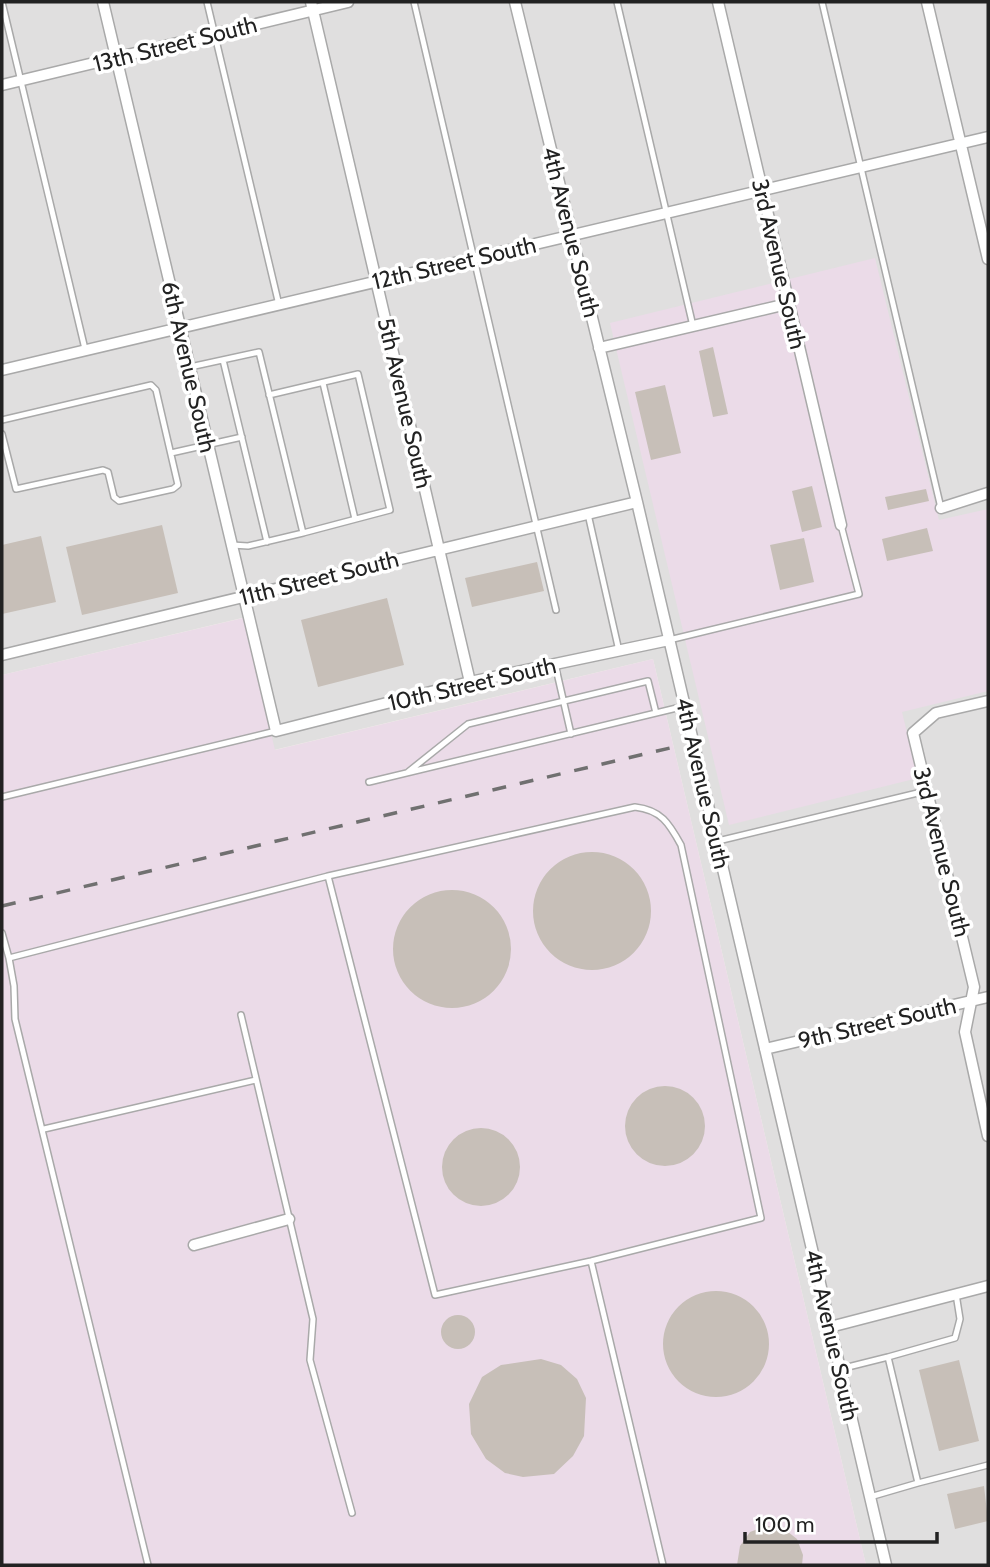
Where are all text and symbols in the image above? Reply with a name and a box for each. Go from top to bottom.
street label: 13th Street South [90,10,260,78]
street label: 4th Avenue South [536,144,606,320]
street label: 3rd Avenue South [746,176,812,352]
street label: 12th Street South [369,231,539,295]
street label: 6th Avenue South [156,279,222,455]
street label: 5th Avenue South [372,315,438,491]
street label: 11th Street South [237,545,401,611]
street label: 10th Street South [385,651,559,717]
street label: 4th Avenue South [670,695,736,871]
street label: 3rd Avenue South [907,764,977,940]
street label: 9th Street South [795,991,959,1055]
street label: 4th Avenue South [799,1247,865,1423]
scale bar [745,1500,937,1544]
text: 100 m [755,1512,814,1537]

